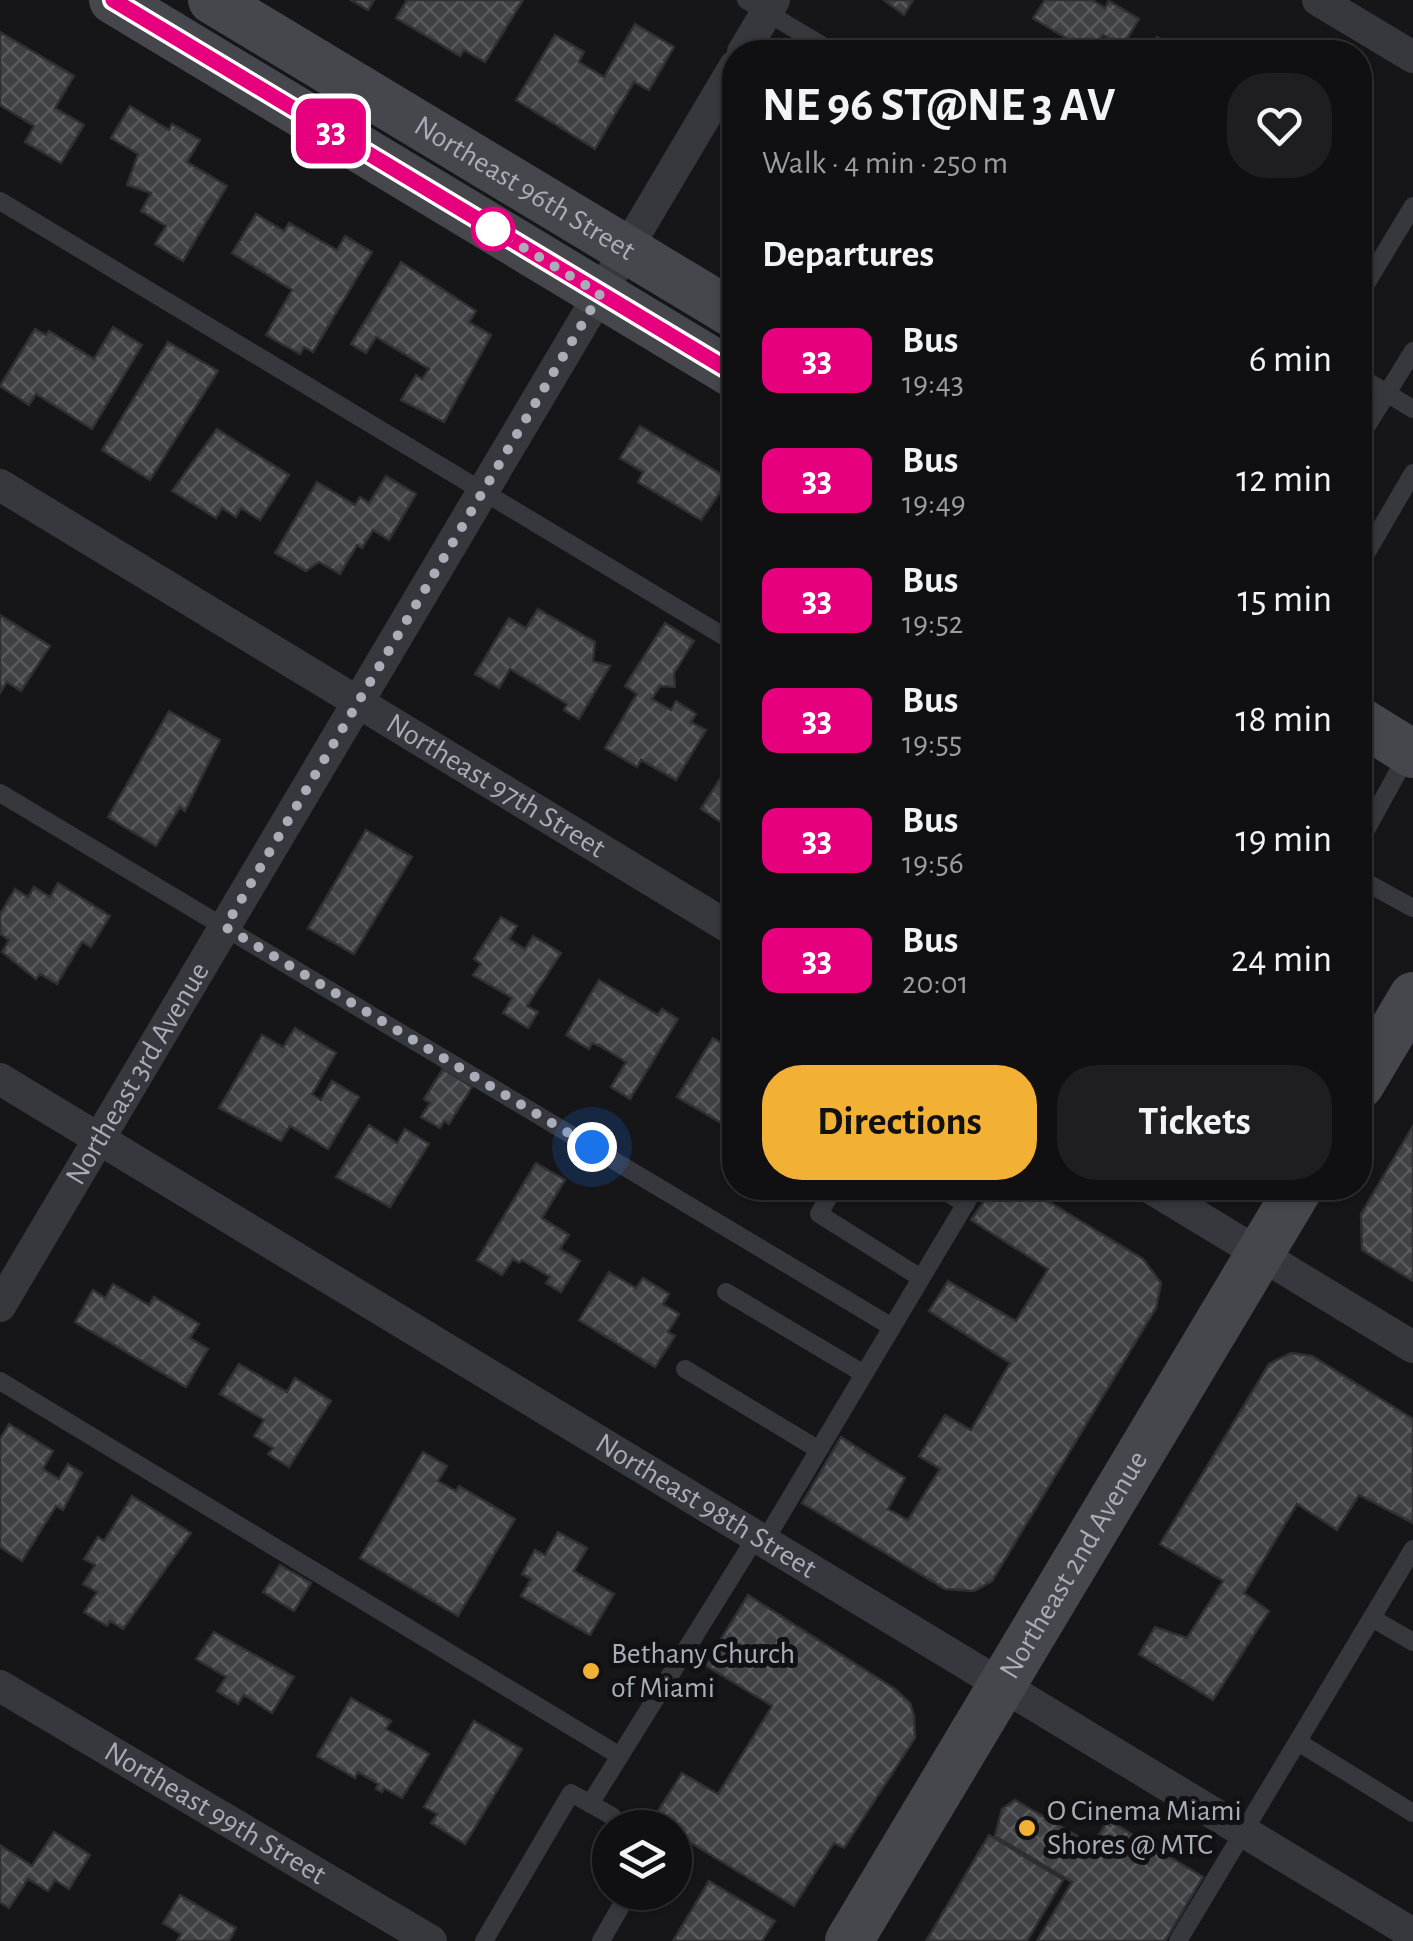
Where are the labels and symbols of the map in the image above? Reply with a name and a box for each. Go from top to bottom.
line badge: 33 [286,98,376,164]
street label: Northeast 96th Street [409,111,641,266]
unlabelled marker [472,208,514,250]
street label: Northeast 97th Street [381,708,611,864]
street label: Northeast 3rd Avenue [60,957,215,1190]
your location [567,1122,617,1172]
street label: Northeast 98th Street [590,1428,822,1584]
street label: Northeast 2nd Avenue [994,1446,1153,1684]
place label: Bethany Church of Miami [611,1639,795,1703]
marker: Bethany Church of Miami [580,1660,602,1682]
street label: Northeast 99th Street [99,1736,331,1890]
place label: O Cinema Miami Shores @ MTC [1047,1796,1242,1860]
marker: O Cinema Miami Shores @ MTC [1016,1817,1038,1839]

